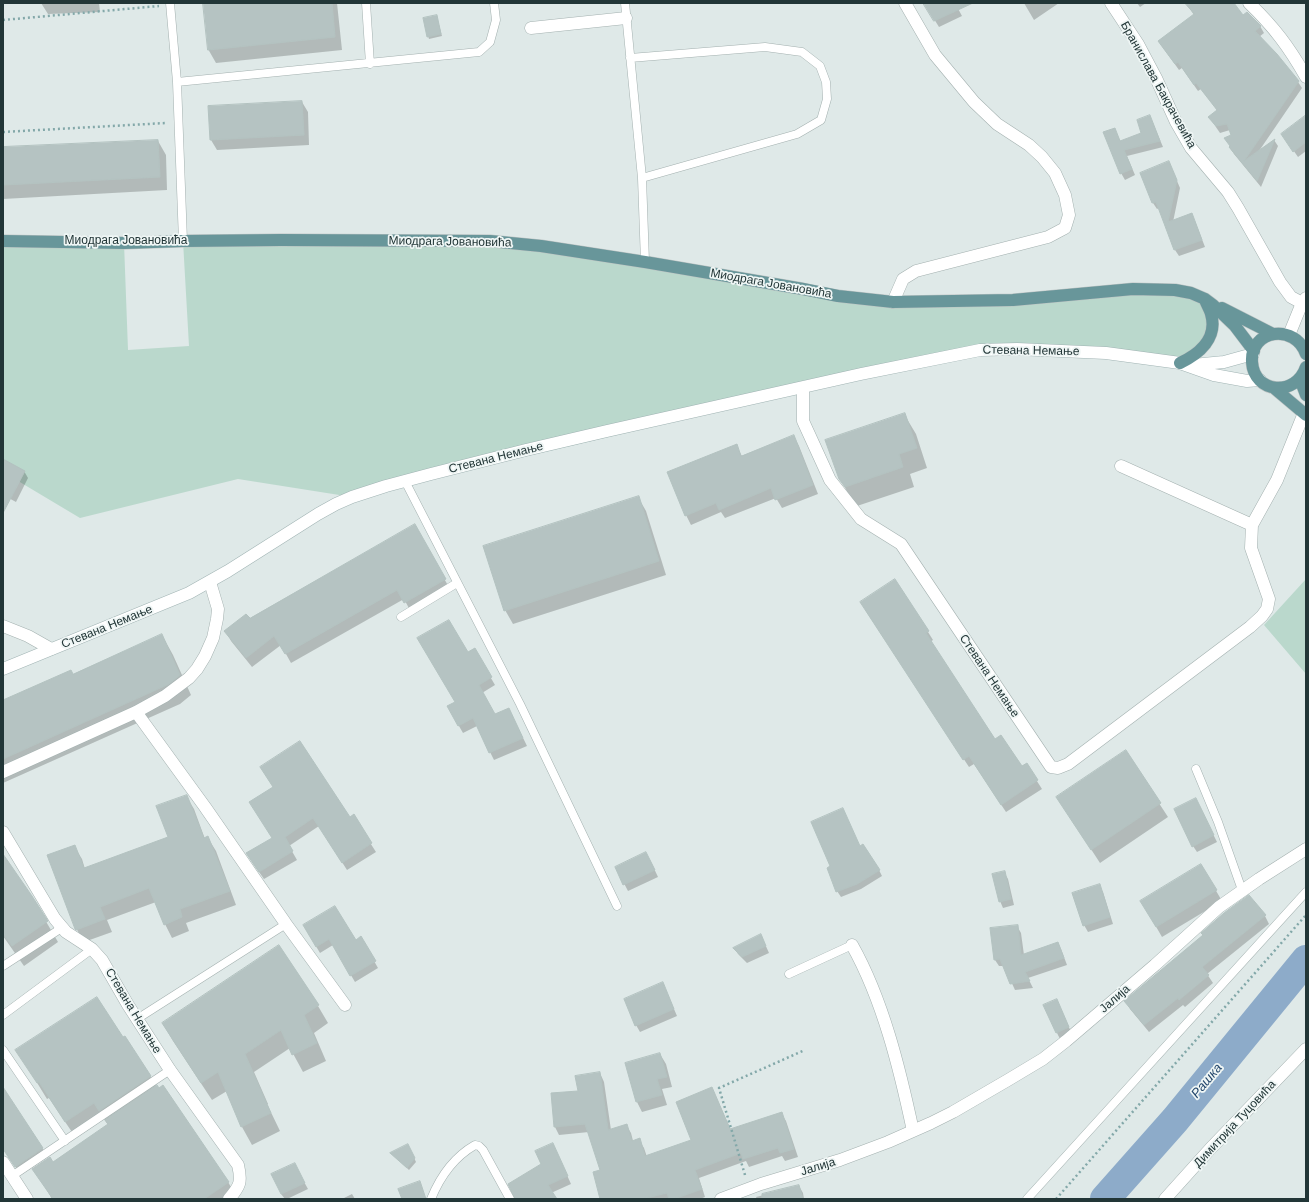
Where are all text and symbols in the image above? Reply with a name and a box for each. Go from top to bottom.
street label: Бранислава Бакрачевића [1117,19,1199,151]
street label: Миодрага Јовановића [65,234,187,248]
street label: Миодрага Јовановића [388,234,512,250]
street label: Миодрага Јовановића [709,266,833,302]
street label: Стевана Немање [982,343,1080,359]
street label: Стевана Немање [447,439,545,477]
street label: Стевана Немање [59,602,155,652]
street label: Стевана Немање [956,632,1022,720]
street label: Стевана Немање [102,966,164,1056]
street label: Јалија [1097,982,1133,1016]
water label: Рашка [1188,1061,1226,1101]
street label: Димитрија Туцовића [1191,1077,1279,1171]
street label: Јалија [799,1155,837,1179]

